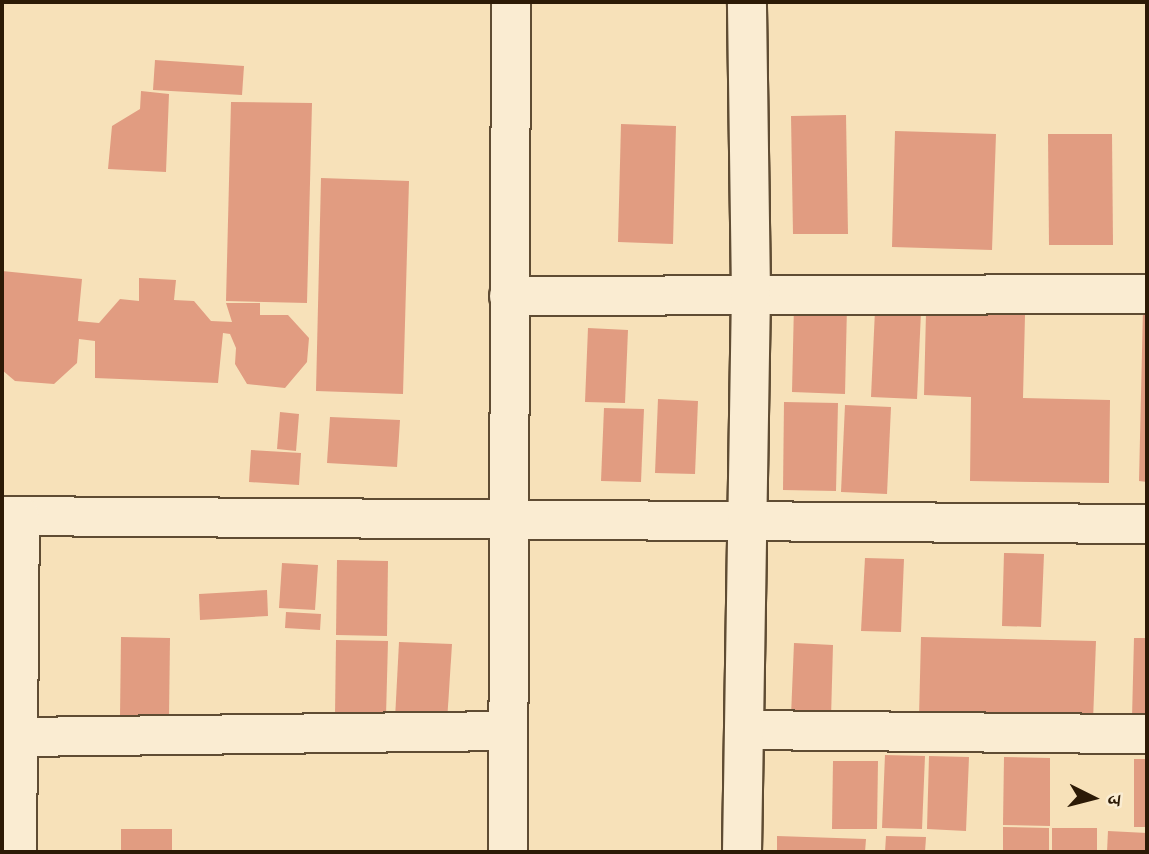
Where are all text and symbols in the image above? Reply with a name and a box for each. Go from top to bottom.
north arrow [1058,763,1128,833]
text: उ [1102,794,1126,806]

